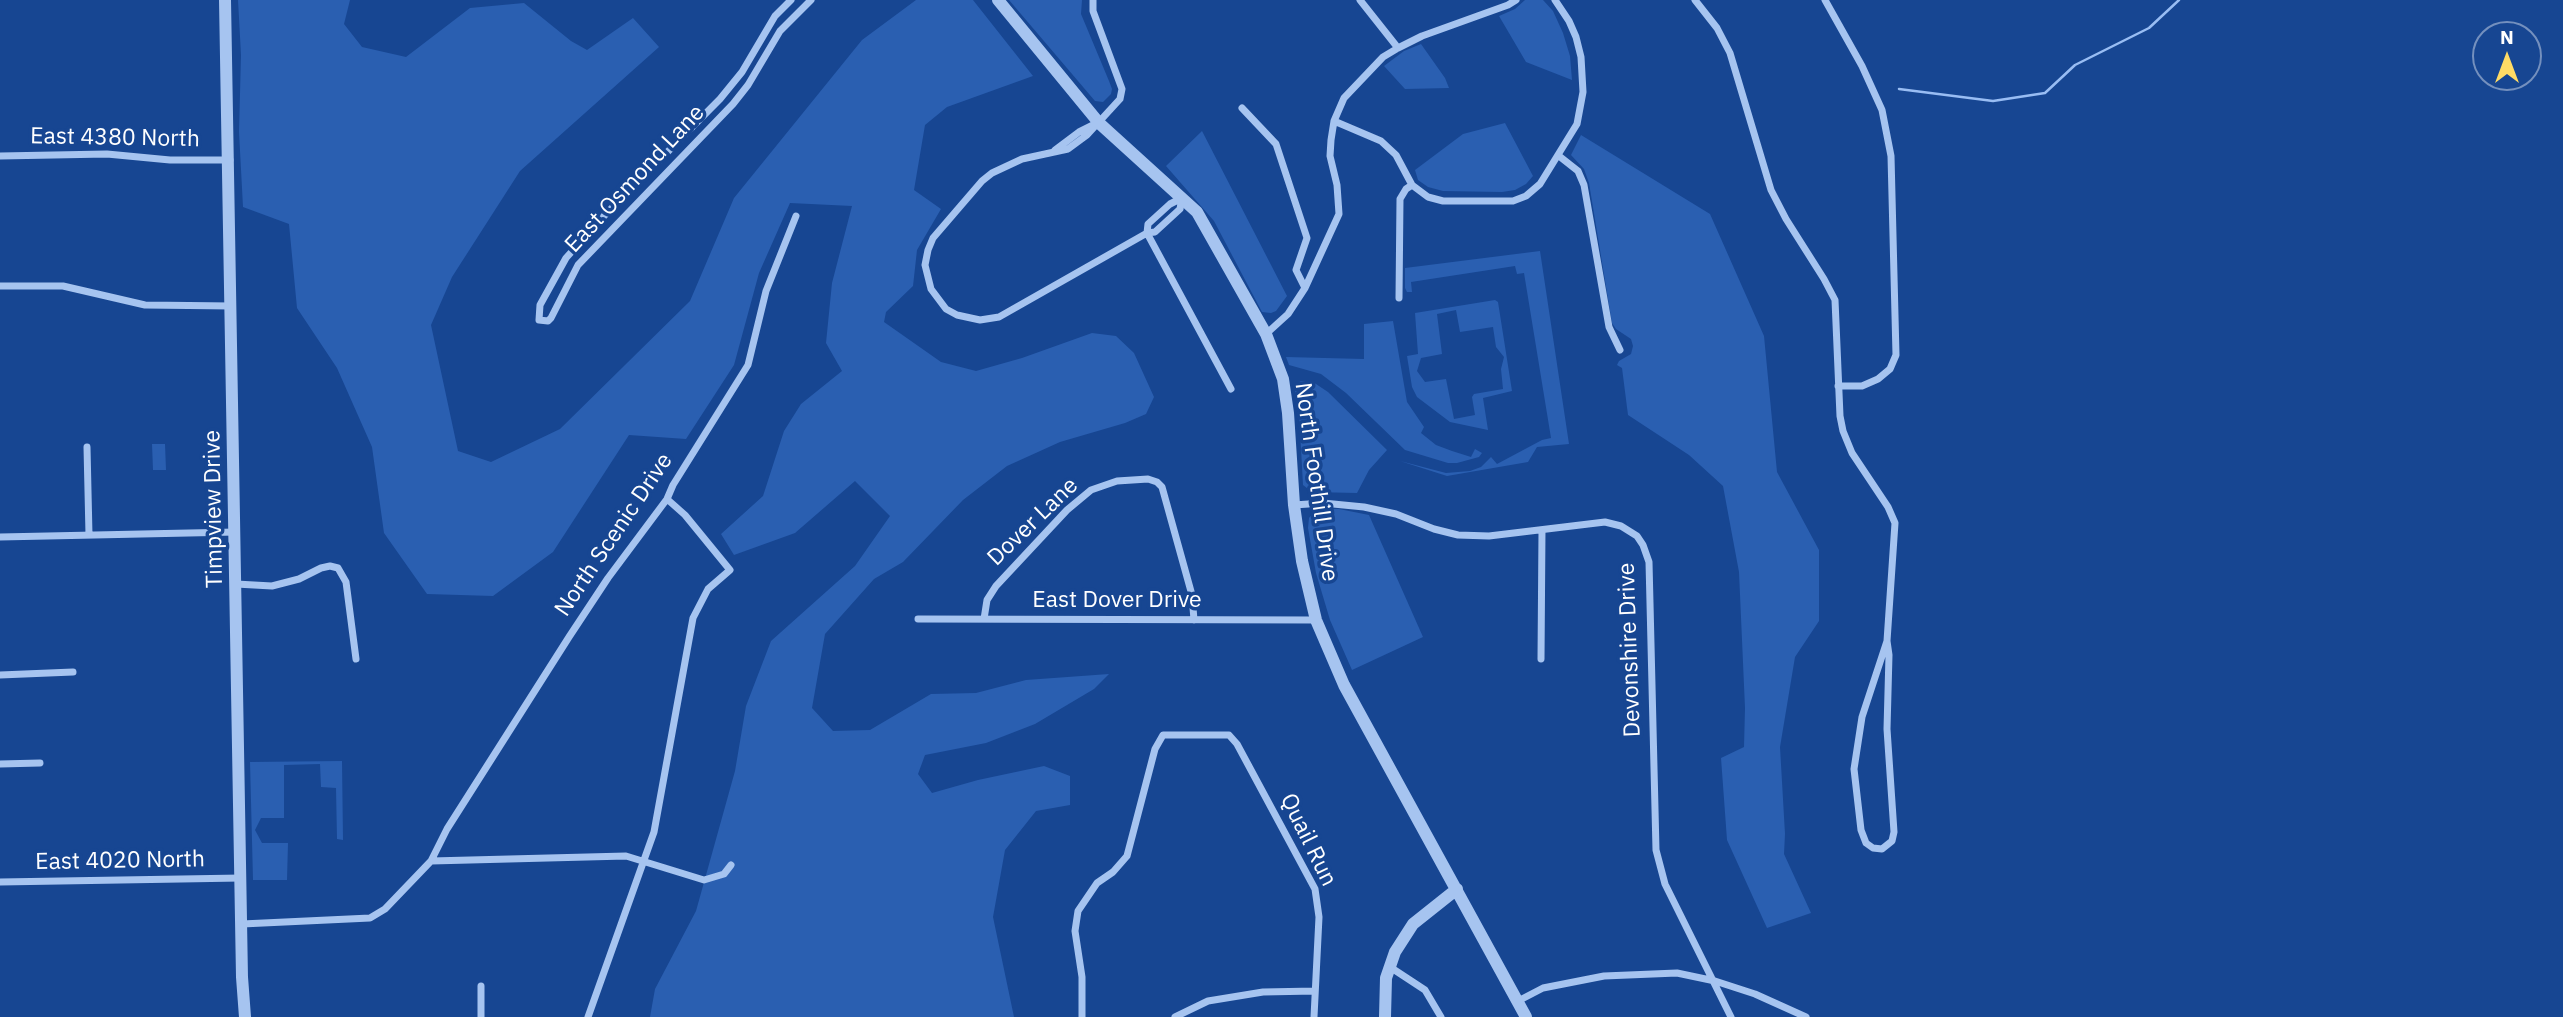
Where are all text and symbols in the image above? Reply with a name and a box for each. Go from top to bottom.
north arrow [2472,21,2542,91]
text: N [2500,25,2514,49]
street label: East Osmond Lane [559,99,711,259]
street label: East 4380 North [30,123,200,153]
street label: North Foothill Drive [1288,381,1344,583]
street label: Timpview Drive [199,430,229,588]
street label: North Scenic Drive [549,448,679,622]
street label: Dover Lane [982,472,1084,572]
street label: Devonshire Drive [1613,562,1647,738]
street label: East Dover Drive [1032,586,1202,614]
street label: Quail Run [1274,789,1342,891]
street label: East 4020 North [35,846,205,876]

